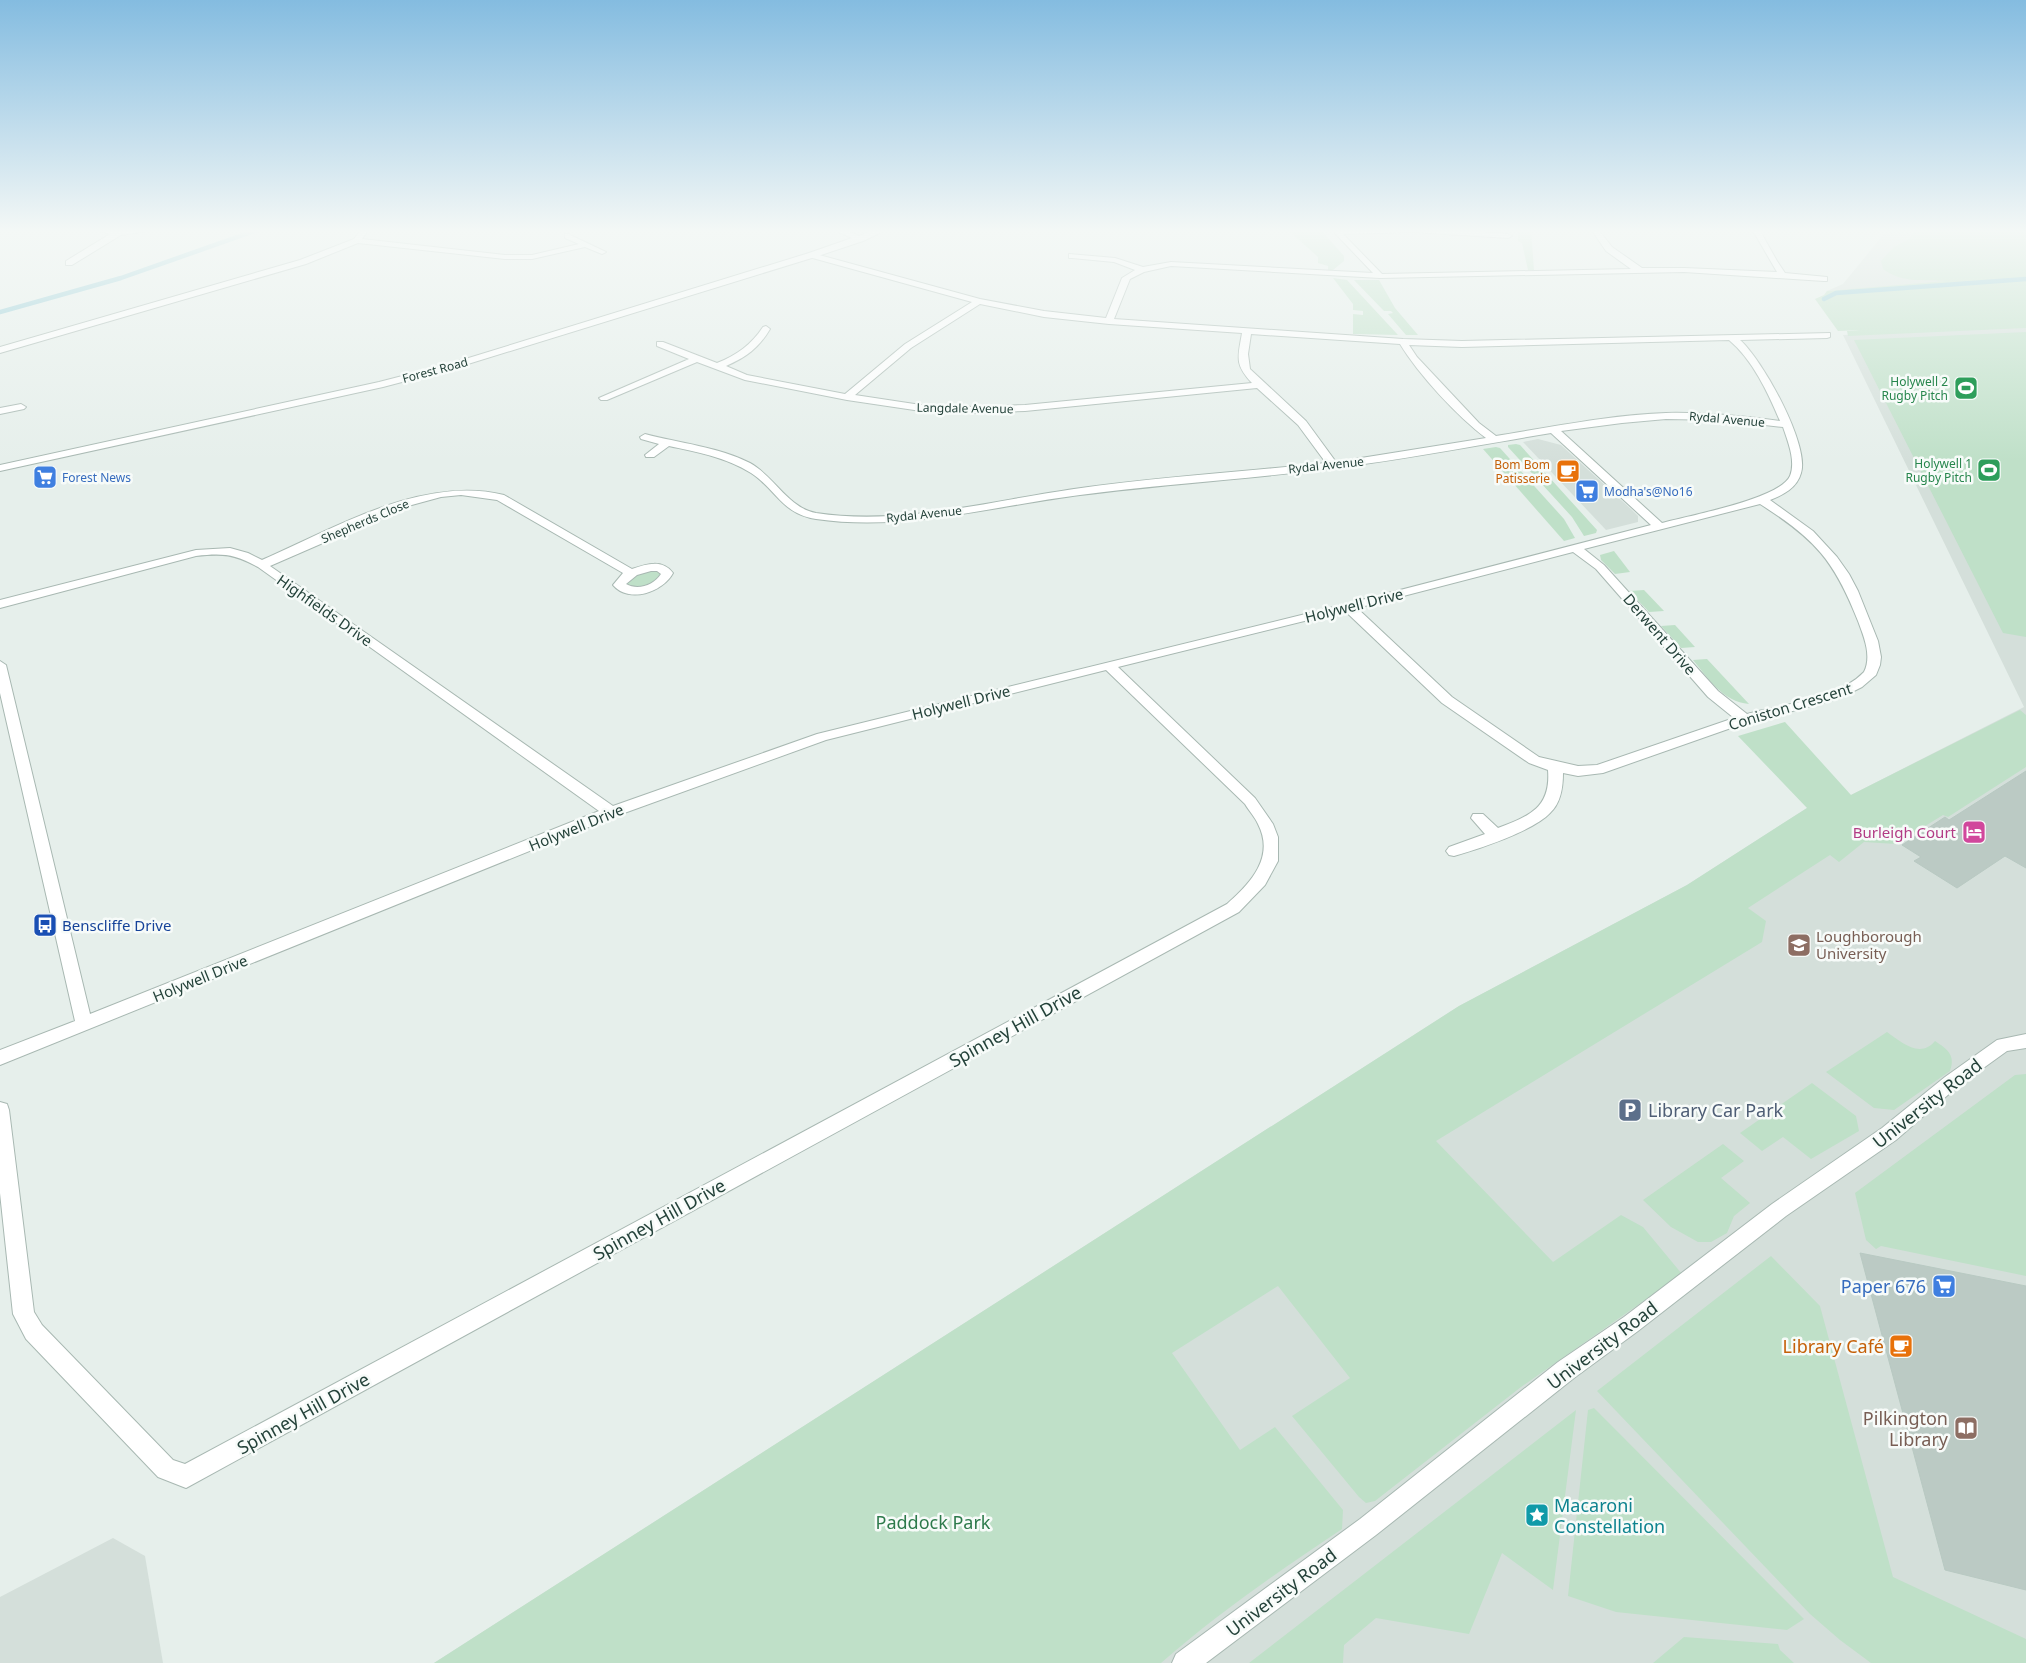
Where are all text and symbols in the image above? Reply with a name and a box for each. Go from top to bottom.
street label: Forest Road [400,353,470,387]
place label: Holywell 2 Rugby Pitch [1881,373,1948,404]
sports icon: Holywell 2 Rugby Pitch [1953,375,1979,401]
street label: Langdale Avenue [916,399,1014,417]
street label: Rydal Avenue [1688,407,1766,431]
street label: Rydal Avenue [1287,453,1365,477]
place label: Holywell 1 Rugby Pitch [1905,455,1972,486]
place label: Bom Bom Patisserie [1494,456,1550,487]
sports icon: Holywell 1 Rugby Pitch [1976,457,2002,483]
cafe icon: Bom Bom Patisserie [1555,458,1581,484]
supermarket icon: Forest News [32,464,58,490]
place label: Forest News [62,469,131,486]
supermarket icon: Modha's@No16 [1574,478,1600,504]
place label: Modha's@No16 [1604,483,1693,500]
street label: Shepherds Close [319,495,412,547]
street label: Rydal Avenue [885,502,963,526]
street label: Highfields Drive [273,570,377,650]
street label: Holywell Drive [1303,583,1405,627]
street label: Derwent Drive [1619,589,1701,679]
street label: Coniston Crescent [1726,678,1855,734]
street label: Holywell Drive [910,680,1012,724]
street label: Holywell Drive [526,799,626,855]
hotel icon: Burleigh Court [1961,819,1987,845]
place label: Burleigh Court [1853,822,1957,842]
bus stop icon: Benscliffe Drive [32,912,58,938]
place label: Benscliffe Drive [62,915,171,935]
place label: Loughborough University [1816,926,1922,963]
school or university icon: Loughborough University [1786,932,1812,958]
street label: Holywell Drive [150,950,250,1006]
street label: Spinney Hill Drive [944,980,1086,1072]
street label: University Road [1867,1053,1987,1153]
parking icon: Library Car Park [1617,1097,1643,1123]
place label: Library Car Park [1648,1098,1784,1122]
street label: Spinney Hill Drive [588,1173,730,1265]
supermarket icon: Paper 676 [1931,1273,1957,1299]
place label: Paper 676 [1841,1274,1926,1298]
street label: University Road [1542,1296,1662,1394]
cafe icon: Library Café [1888,1333,1914,1359]
place label: Library Café [1783,1334,1884,1358]
street label: Spinney Hill Drive [232,1367,374,1459]
place label: Pilkington Library [1863,1406,1949,1451]
library icon: Pilkington Library [1953,1415,1979,1441]
place label: Macaroni Constellation [1554,1493,1665,1538]
place icon: Macaroni Constellation [1524,1502,1550,1528]
park label: Paddock Park [876,1510,991,1534]
street label: University Road [1221,1543,1341,1641]

